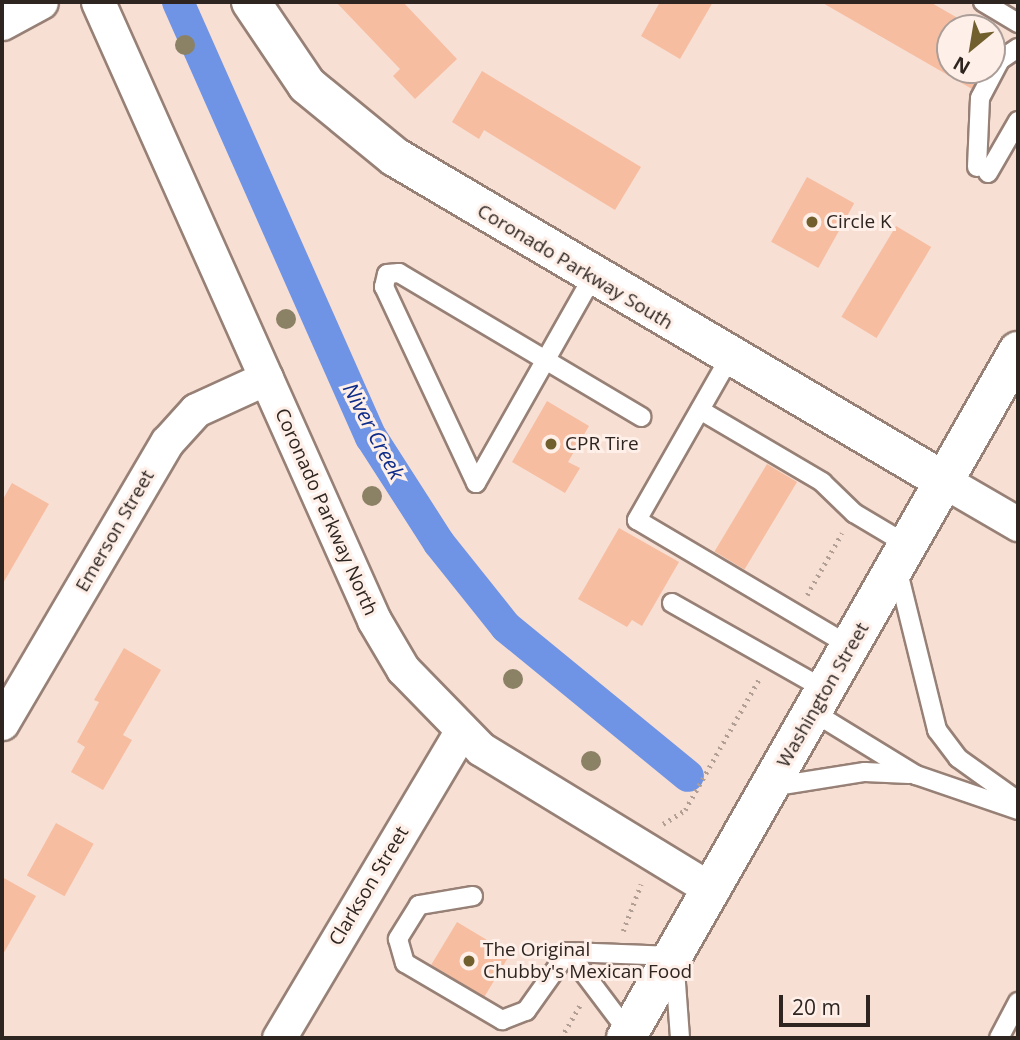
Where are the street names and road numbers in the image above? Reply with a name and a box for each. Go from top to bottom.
street label: Coronado Parkway South [473,199,677,335]
street label: Coronado Parkway North [270,405,382,619]
street label: Emerson Street [71,466,159,596]
street label: Washington Street [772,619,874,771]
street label: Clarkson Street [324,822,414,950]

